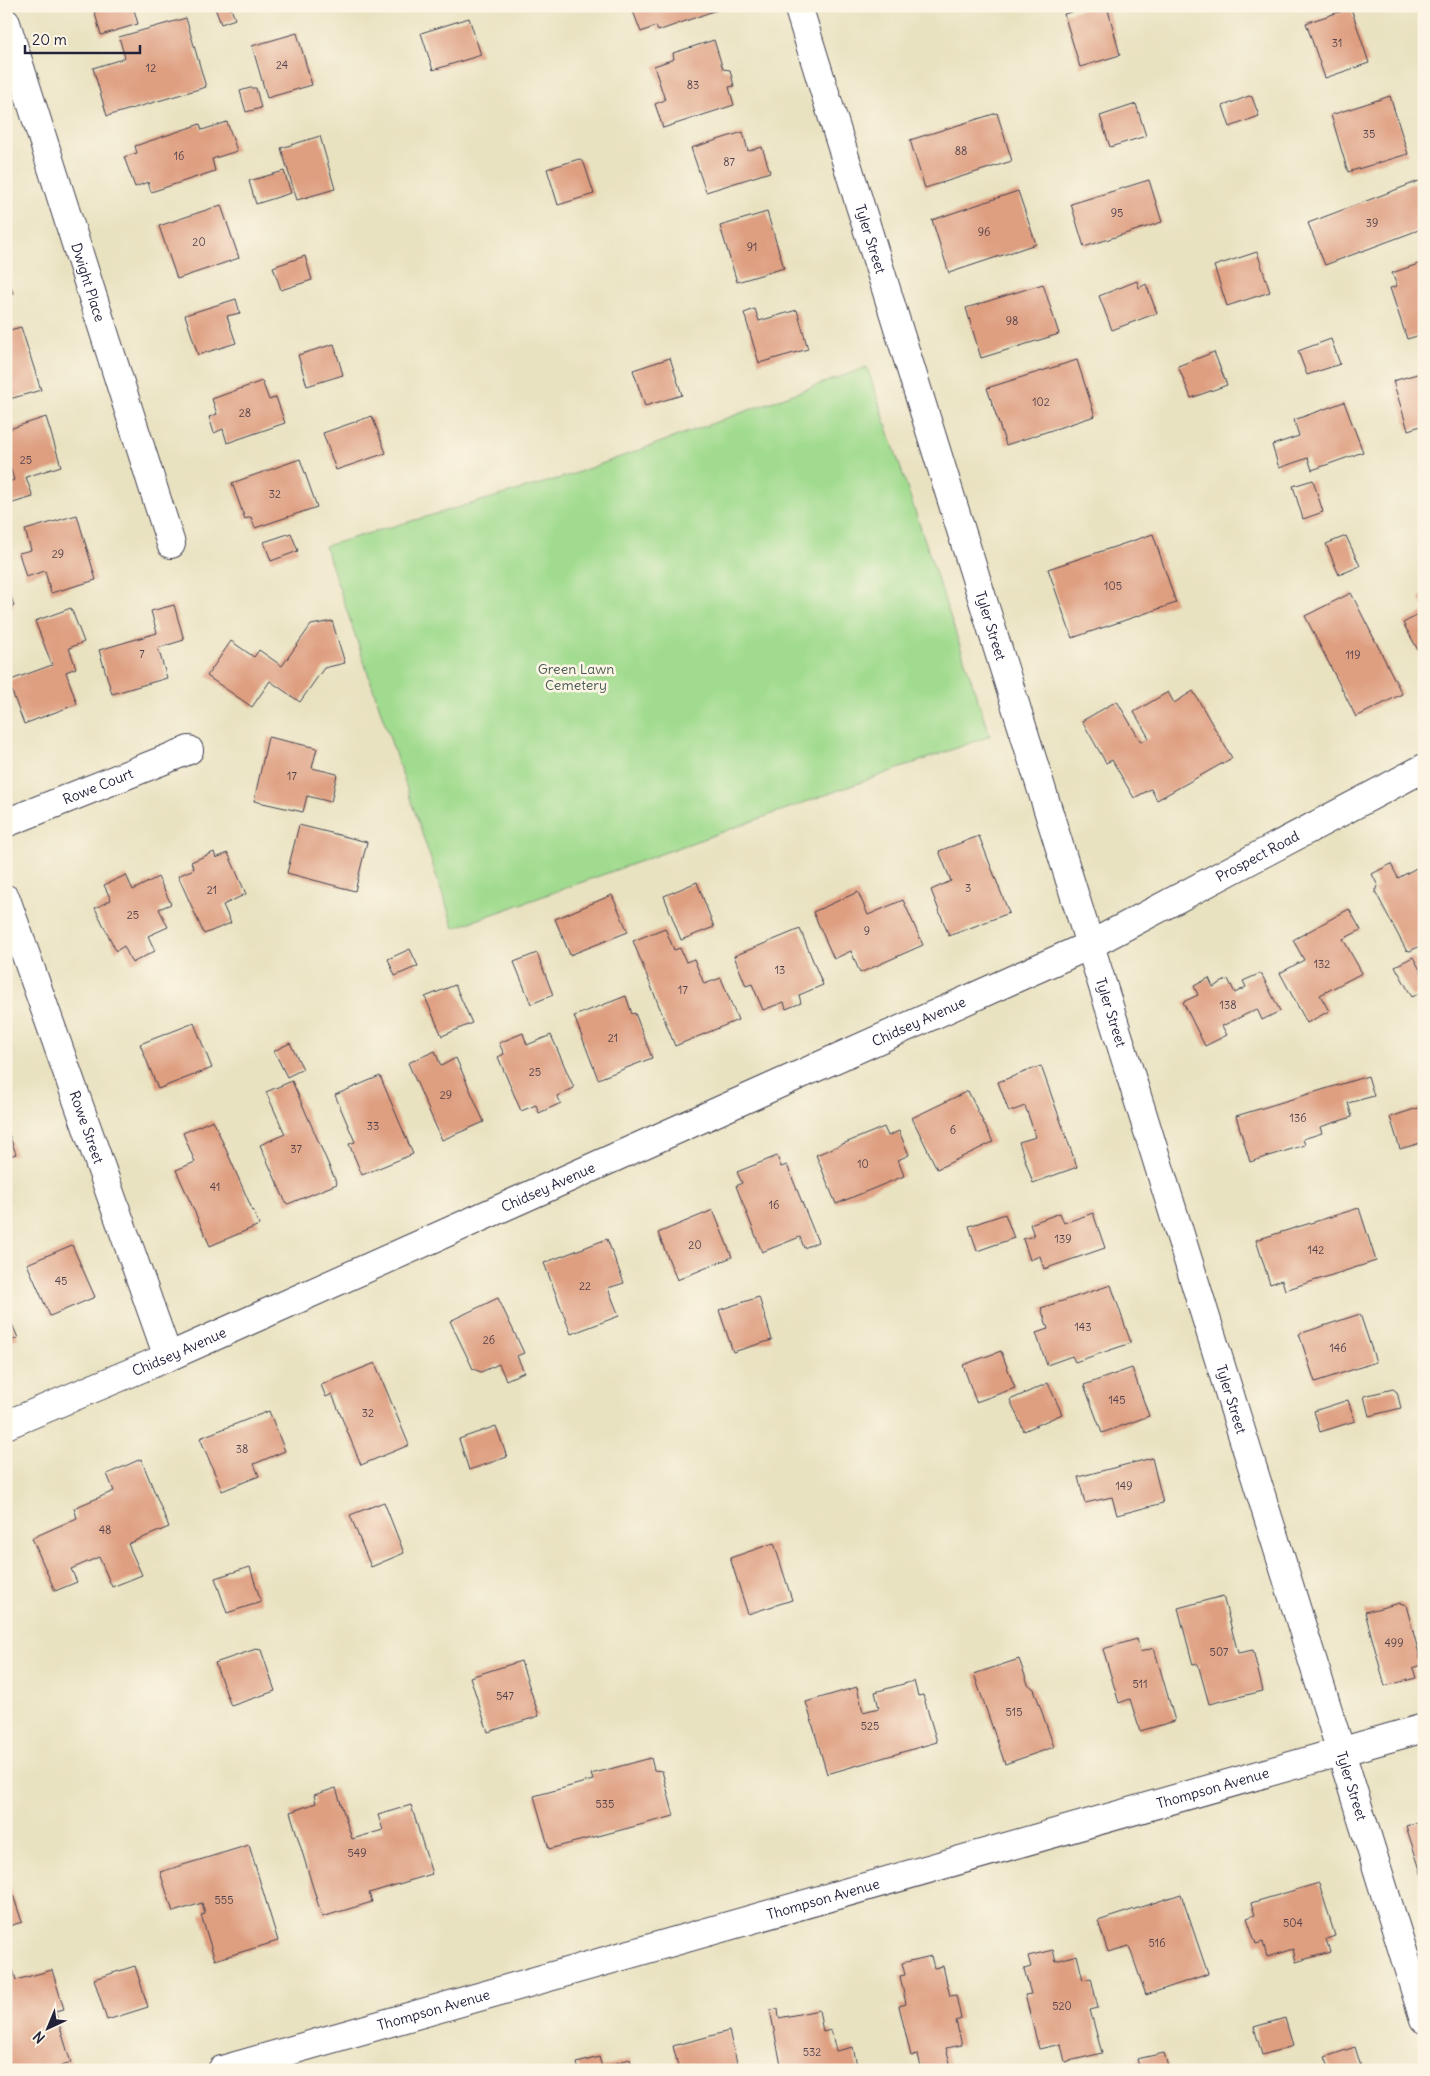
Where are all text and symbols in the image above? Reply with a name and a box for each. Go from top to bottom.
scale bar [25,22,140,54]
text: 20 m [32,30,67,49]
house number: 31 [1332,36,1342,50]
house number: 24 [276,58,288,72]
house number: 12 [146,61,156,75]
house number: 83 [687,78,699,92]
house number: 35 [1363,127,1375,141]
house number: 88 [955,144,967,158]
house number: 16 [174,149,184,163]
house number: 87 [723,155,735,169]
street label: Tyler Street [851,202,890,276]
house number: 95 [1111,206,1123,220]
house number: 39 [1366,216,1378,230]
house number: 96 [978,225,990,239]
house number: 20 [192,235,206,249]
house number: 91 [747,240,757,254]
street label: Dwight Place [67,241,109,324]
house number: 98 [1006,314,1018,328]
house number: 102 [1032,395,1050,409]
house number: 28 [239,406,251,420]
house number: 25 [20,453,32,467]
house number: 32 [269,487,281,501]
house number: 29 [52,547,64,561]
house number: 105 [1104,579,1122,593]
street label: Tyler Street [972,589,1010,663]
house number: 7 [139,647,145,661]
house number: 119 [1345,648,1361,662]
park label: Green Lawn Cemetery [538,660,614,694]
street label: Rowe Court [60,764,136,808]
house number: 17 [287,769,297,783]
street label: Prospect Road [1213,827,1302,886]
house number: 3 [965,881,971,895]
house number: 21 [207,883,217,897]
house number: 25 [127,908,139,922]
house number: 9 [864,924,870,938]
house number: 132 [1314,957,1330,971]
house number: 13 [775,963,785,977]
street label: Tyler Street [1092,976,1130,1049]
house number: 17 [678,983,688,997]
street label: Chidsey Avenue [869,993,968,1050]
house number: 138 [1220,998,1236,1012]
house number: 21 [608,1031,618,1045]
house number: 25 [529,1065,541,1079]
street label: Rowe Street [66,1088,108,1166]
house number: 29 [440,1088,452,1102]
house number: 136 [1290,1111,1306,1125]
house number: 33 [367,1119,379,1133]
house number: 6 [950,1123,956,1137]
house number: 37 [290,1142,302,1156]
house number: 10 [857,1157,869,1171]
street label: Chidsey Avenue [498,1158,598,1216]
house number: 41 [210,1180,220,1194]
house number: 16 [769,1198,779,1212]
house number: 139 [1055,1232,1071,1246]
house number: 20 [688,1238,702,1252]
house number: 142 [1308,1243,1324,1257]
house number: 45 [55,1274,67,1288]
house number: 22 [579,1279,591,1293]
house number: 143 [1075,1320,1091,1334]
street label: Chidsey Avenue [129,1323,229,1380]
house number: 26 [483,1333,495,1347]
house number: 146 [1329,1341,1347,1355]
street label: Tyler Street [1212,1362,1251,1436]
house number: 145 [1108,1393,1126,1407]
house number: 32 [362,1406,374,1420]
house number: 38 [236,1442,248,1456]
house number: 149 [1115,1479,1133,1493]
house number: 48 [99,1523,111,1537]
house number: 499 [1384,1636,1404,1650]
house number: 507 [1210,1645,1229,1659]
house number: 511 [1132,1677,1148,1691]
house number: 547 [496,1689,515,1703]
house number: 515 [1005,1705,1023,1719]
house number: 525 [861,1719,879,1733]
street label: Tyler Street [1332,1749,1371,1823]
street label: Thompson Avenue [1154,1764,1271,1813]
house number: 535 [596,1797,614,1811]
house number: 549 [347,1846,367,1860]
street label: Thompson Avenue [765,1874,881,1924]
house number: 555 [215,1893,233,1907]
house number: 504 [1283,1916,1303,1930]
house number: 516 [1148,1936,1166,1950]
street label: Thompson Avenue [375,1985,492,2034]
house number: 520 [1052,1999,1072,2013]
north arrow [22,2004,72,2054]
text: N [29,2028,49,2047]
house number: 532 [803,2045,821,2059]

